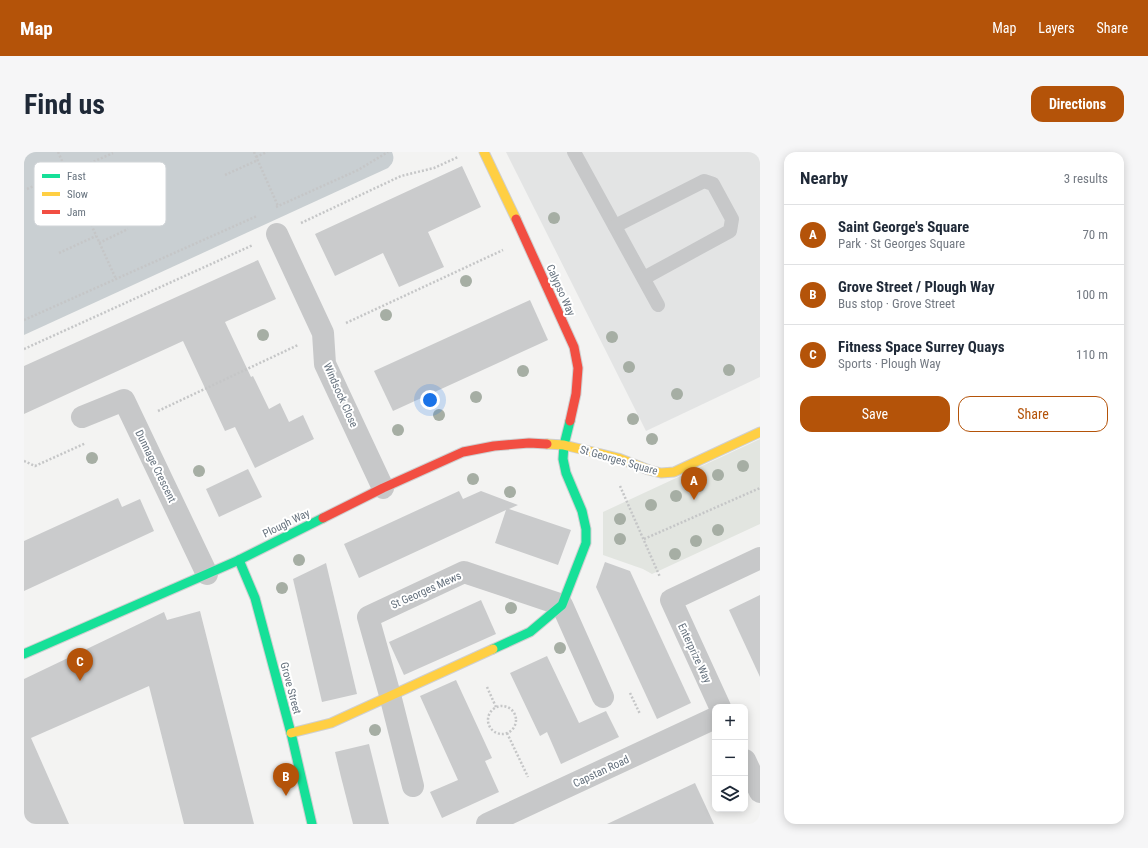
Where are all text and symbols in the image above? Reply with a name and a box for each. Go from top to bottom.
text: Map [20,17,53,40]
text: Map [992,20,1016,36]
text: Layers [1038,20,1075,36]
text: Share [1097,20,1128,36]
button: Directions [1031,86,1124,122]
text: Find us [24,88,105,121]
legend [34,162,166,226]
text: Nearby [800,168,848,188]
text: Fast [67,170,86,183]
text: 3 results [1064,171,1108,186]
text: Slow [67,188,88,201]
text: Jam [67,206,86,219]
text: Saint George's Square [838,218,969,236]
text: A [809,227,817,242]
text: 70 m [1082,227,1108,242]
text: Park · St Georges Square [838,236,965,251]
street label: Calypso Way [543,262,578,318]
text: Grove Street / Plough Way [838,278,995,296]
text: B [809,287,817,302]
text: 100 m [1076,287,1108,302]
text: Bus stop · Grove Street [838,296,955,311]
text: Fitness Space Surrey Quays [838,338,1005,356]
text: C [809,347,817,362]
text: 110 m [1076,347,1108,362]
text: Sports · Plough Way [838,356,941,371]
street label: Windsock Close [321,361,361,429]
your location [420,390,440,410]
button: Save [800,396,950,432]
button: Share [958,396,1108,432]
street label: Dunnage Crescent [132,428,179,505]
street label: St Georges Square [579,443,659,478]
pin: A [681,467,707,500]
street label: Plough Way [261,506,312,540]
street label: St Georges Mews [389,569,463,612]
street label: Enterprize Way [675,621,714,685]
pin: C [67,648,93,681]
street label: Grove Street [277,661,304,716]
map controls [712,704,748,812]
button: + [712,704,748,740]
button: − [712,740,748,776]
street label: Capstan Road [571,753,631,790]
pin: B [273,763,299,796]
button: layers [712,776,748,812]

